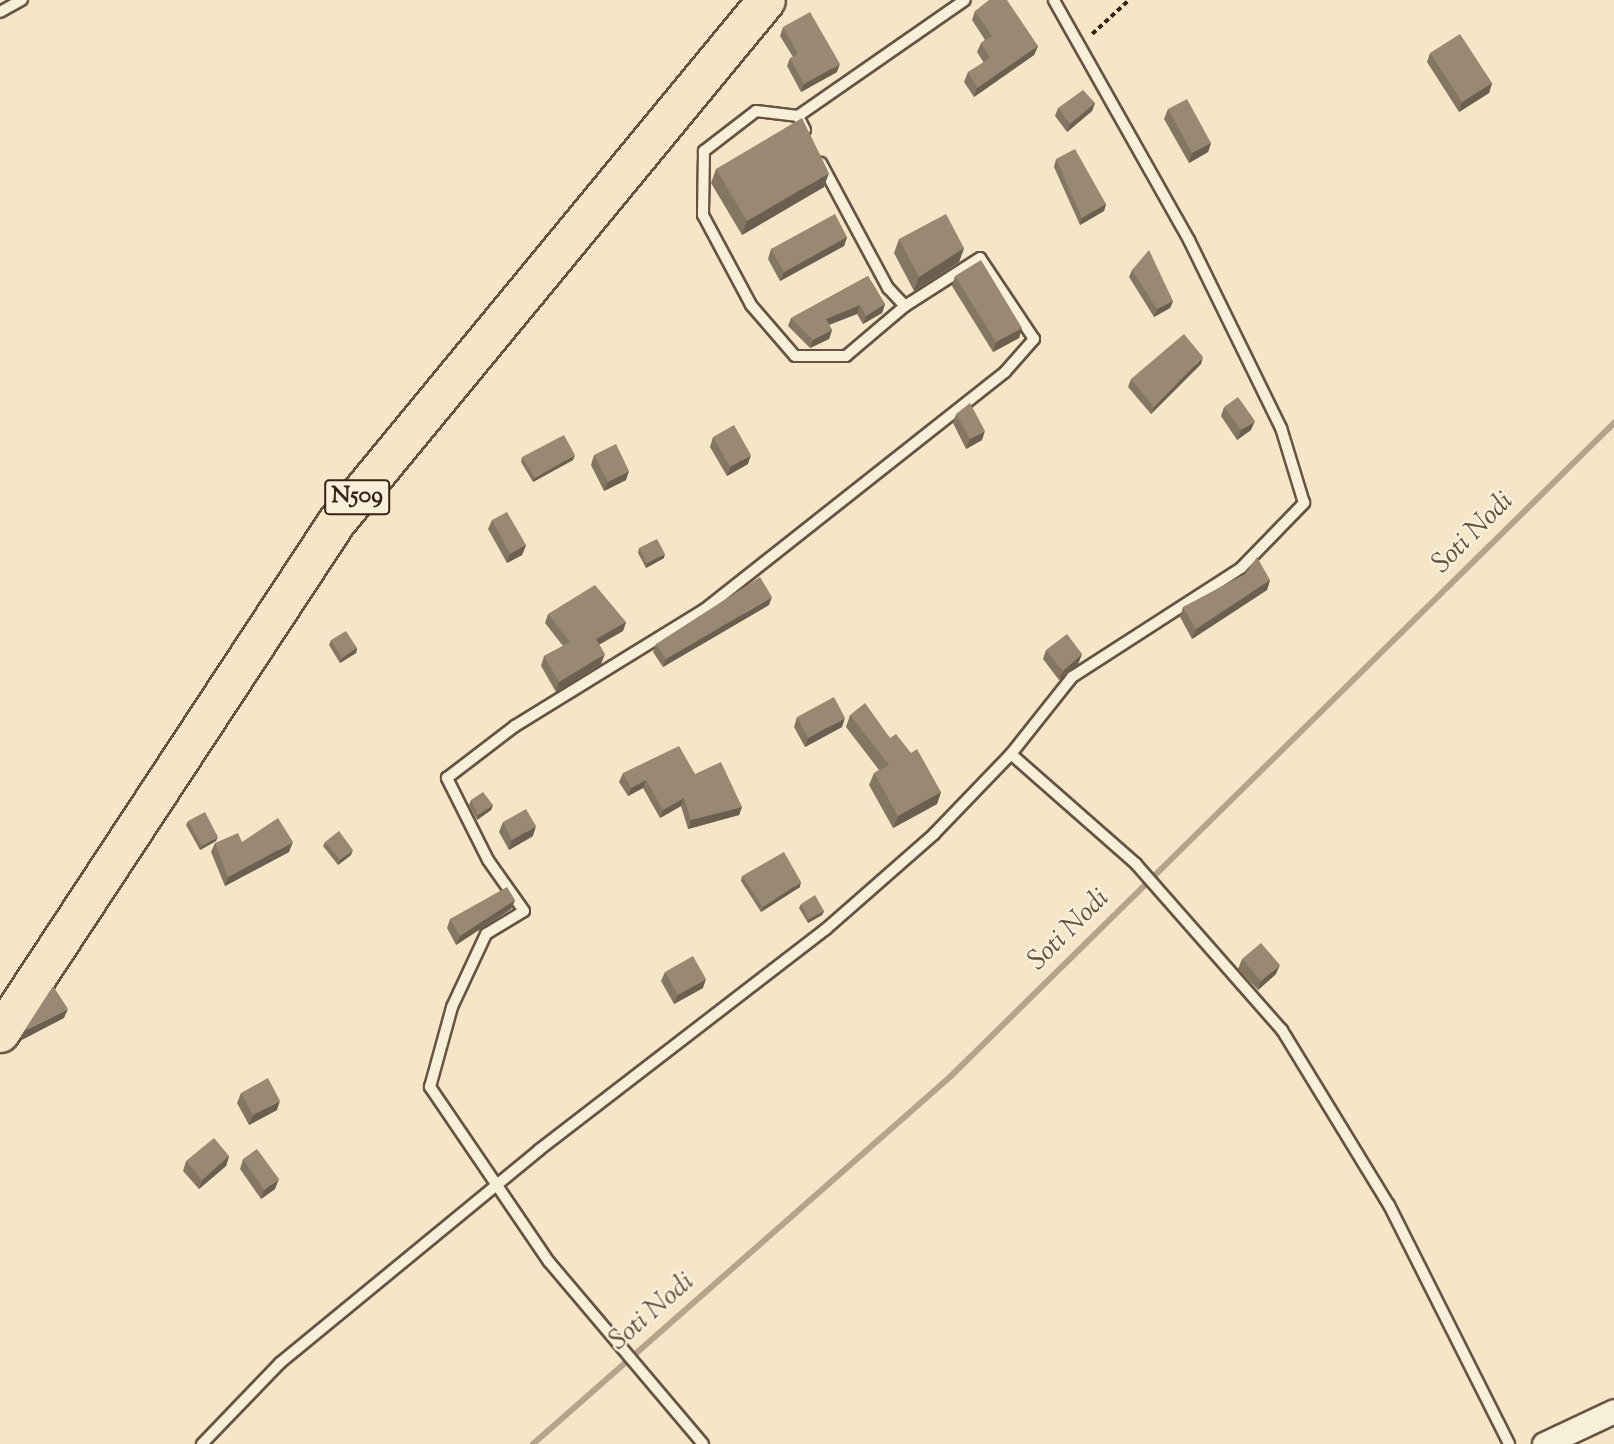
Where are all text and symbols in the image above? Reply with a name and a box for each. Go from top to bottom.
road number: N509 [324,476,390,518]
water label: Soti Nodi [1425,485,1521,581]
water label: Soti Nodi [1021,882,1117,978]
water label: Soti Nodi [603,1266,701,1358]

